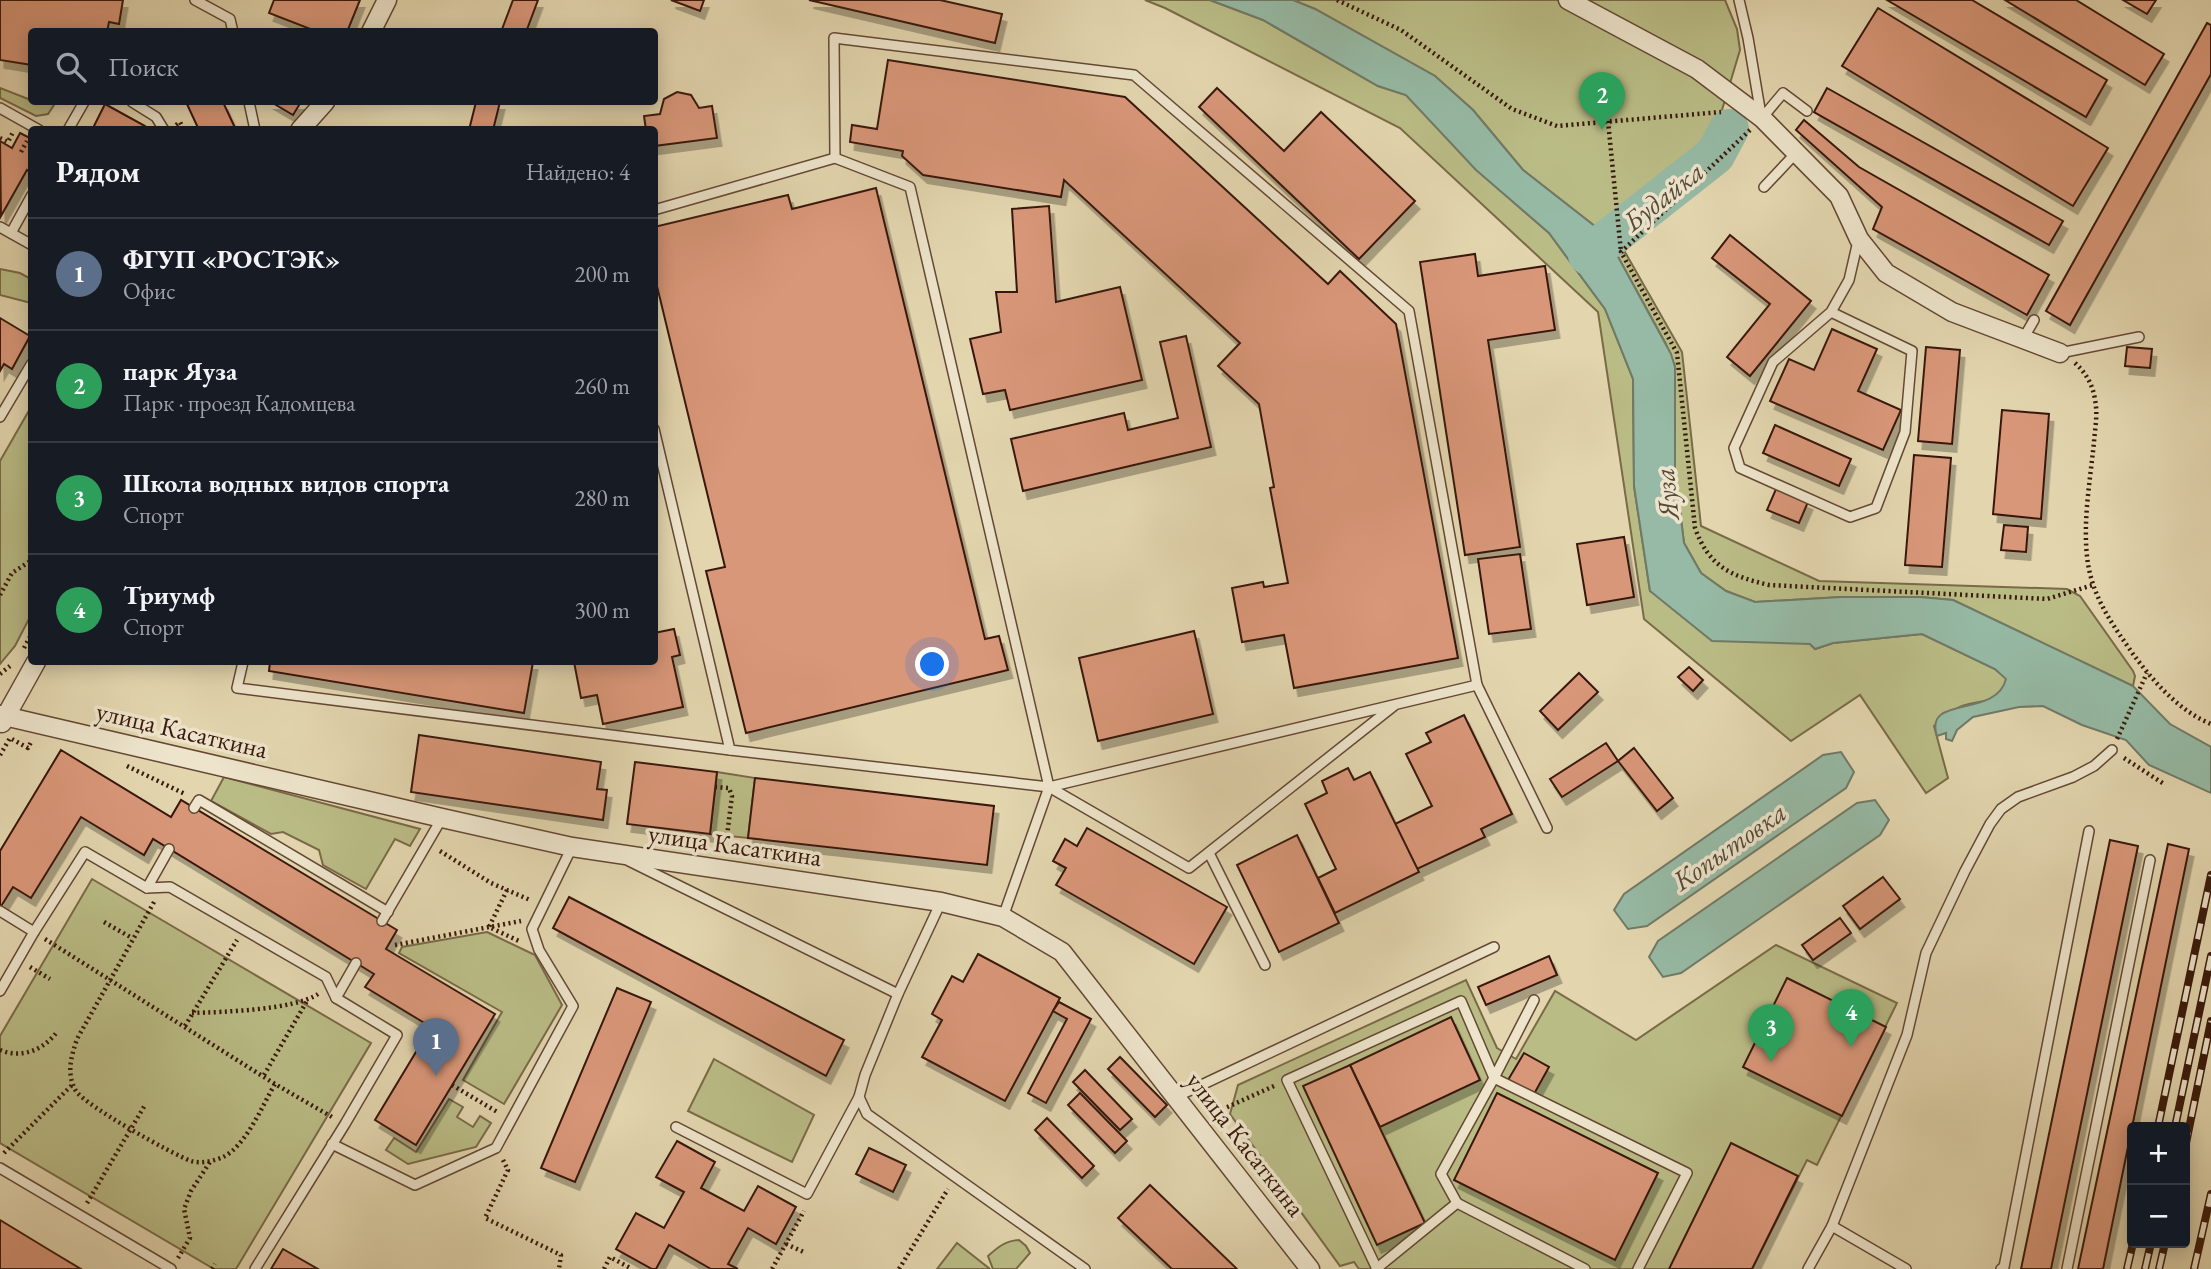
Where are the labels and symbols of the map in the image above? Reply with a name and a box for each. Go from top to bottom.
pin: 2 [1579,72,1625,130]
water label: Будайка [1614,153,1711,239]
water label: Яуза [1645,466,1687,524]
your location [915,647,949,681]
street label: улица Касаткина [93,694,272,766]
water label: Копытовка [1664,794,1793,899]
street label: улица Касаткина [646,816,825,874]
pin: 4 [1828,989,1874,1047]
pin: 3 [1748,1004,1794,1062]
pin: 1 [413,1018,459,1076]
street label: улица Касаткина [1179,1065,1314,1224]

